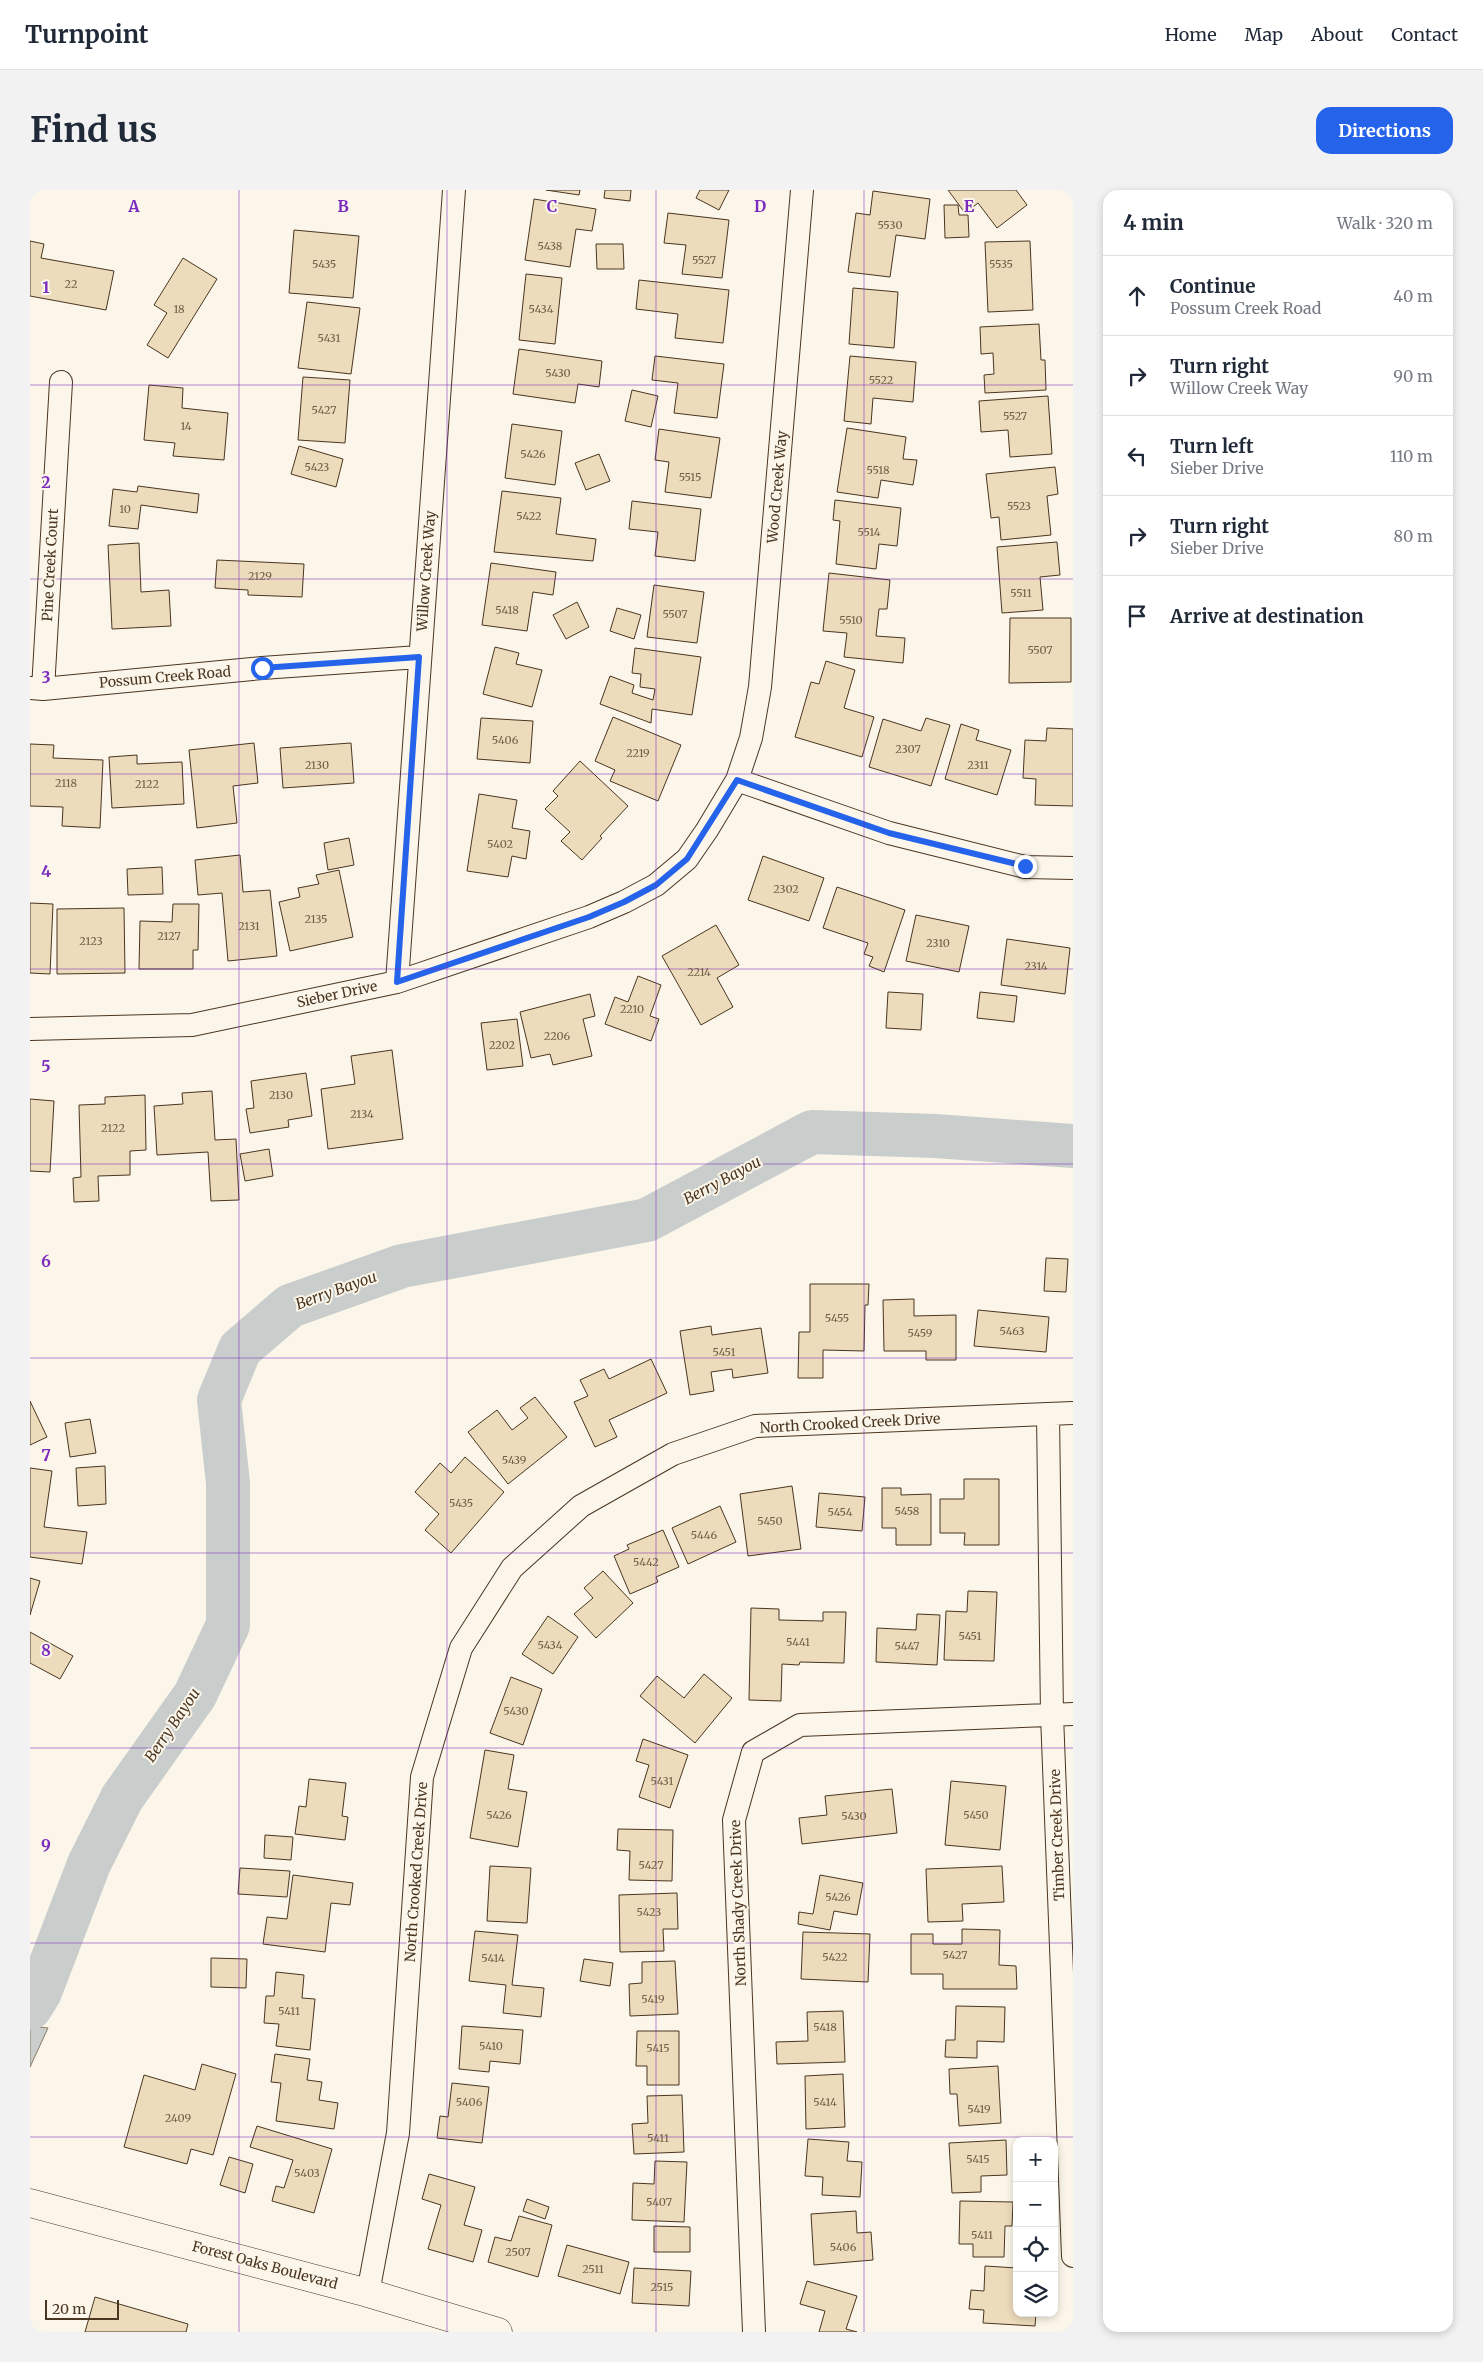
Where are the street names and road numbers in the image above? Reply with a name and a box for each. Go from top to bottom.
street label: Wood Creek Way [763,429,791,545]
street label: Pine Creek Court [38,508,62,622]
street label: Willow Creek Way [413,509,439,633]
street label: Possum Creek Road [98,662,232,692]
street label: Sieber Drive [295,977,379,1011]
street label: North Crooked Creek Drive [759,1409,941,1437]
street label: Timber Creek Drive [1046,1769,1068,1901]
street label: North Crooked Creek Drive [401,1781,431,1963]
street label: North Shady Creek Drive [726,1820,750,1986]
street label: Forest Oaks Boulevard [190,2237,340,2293]

